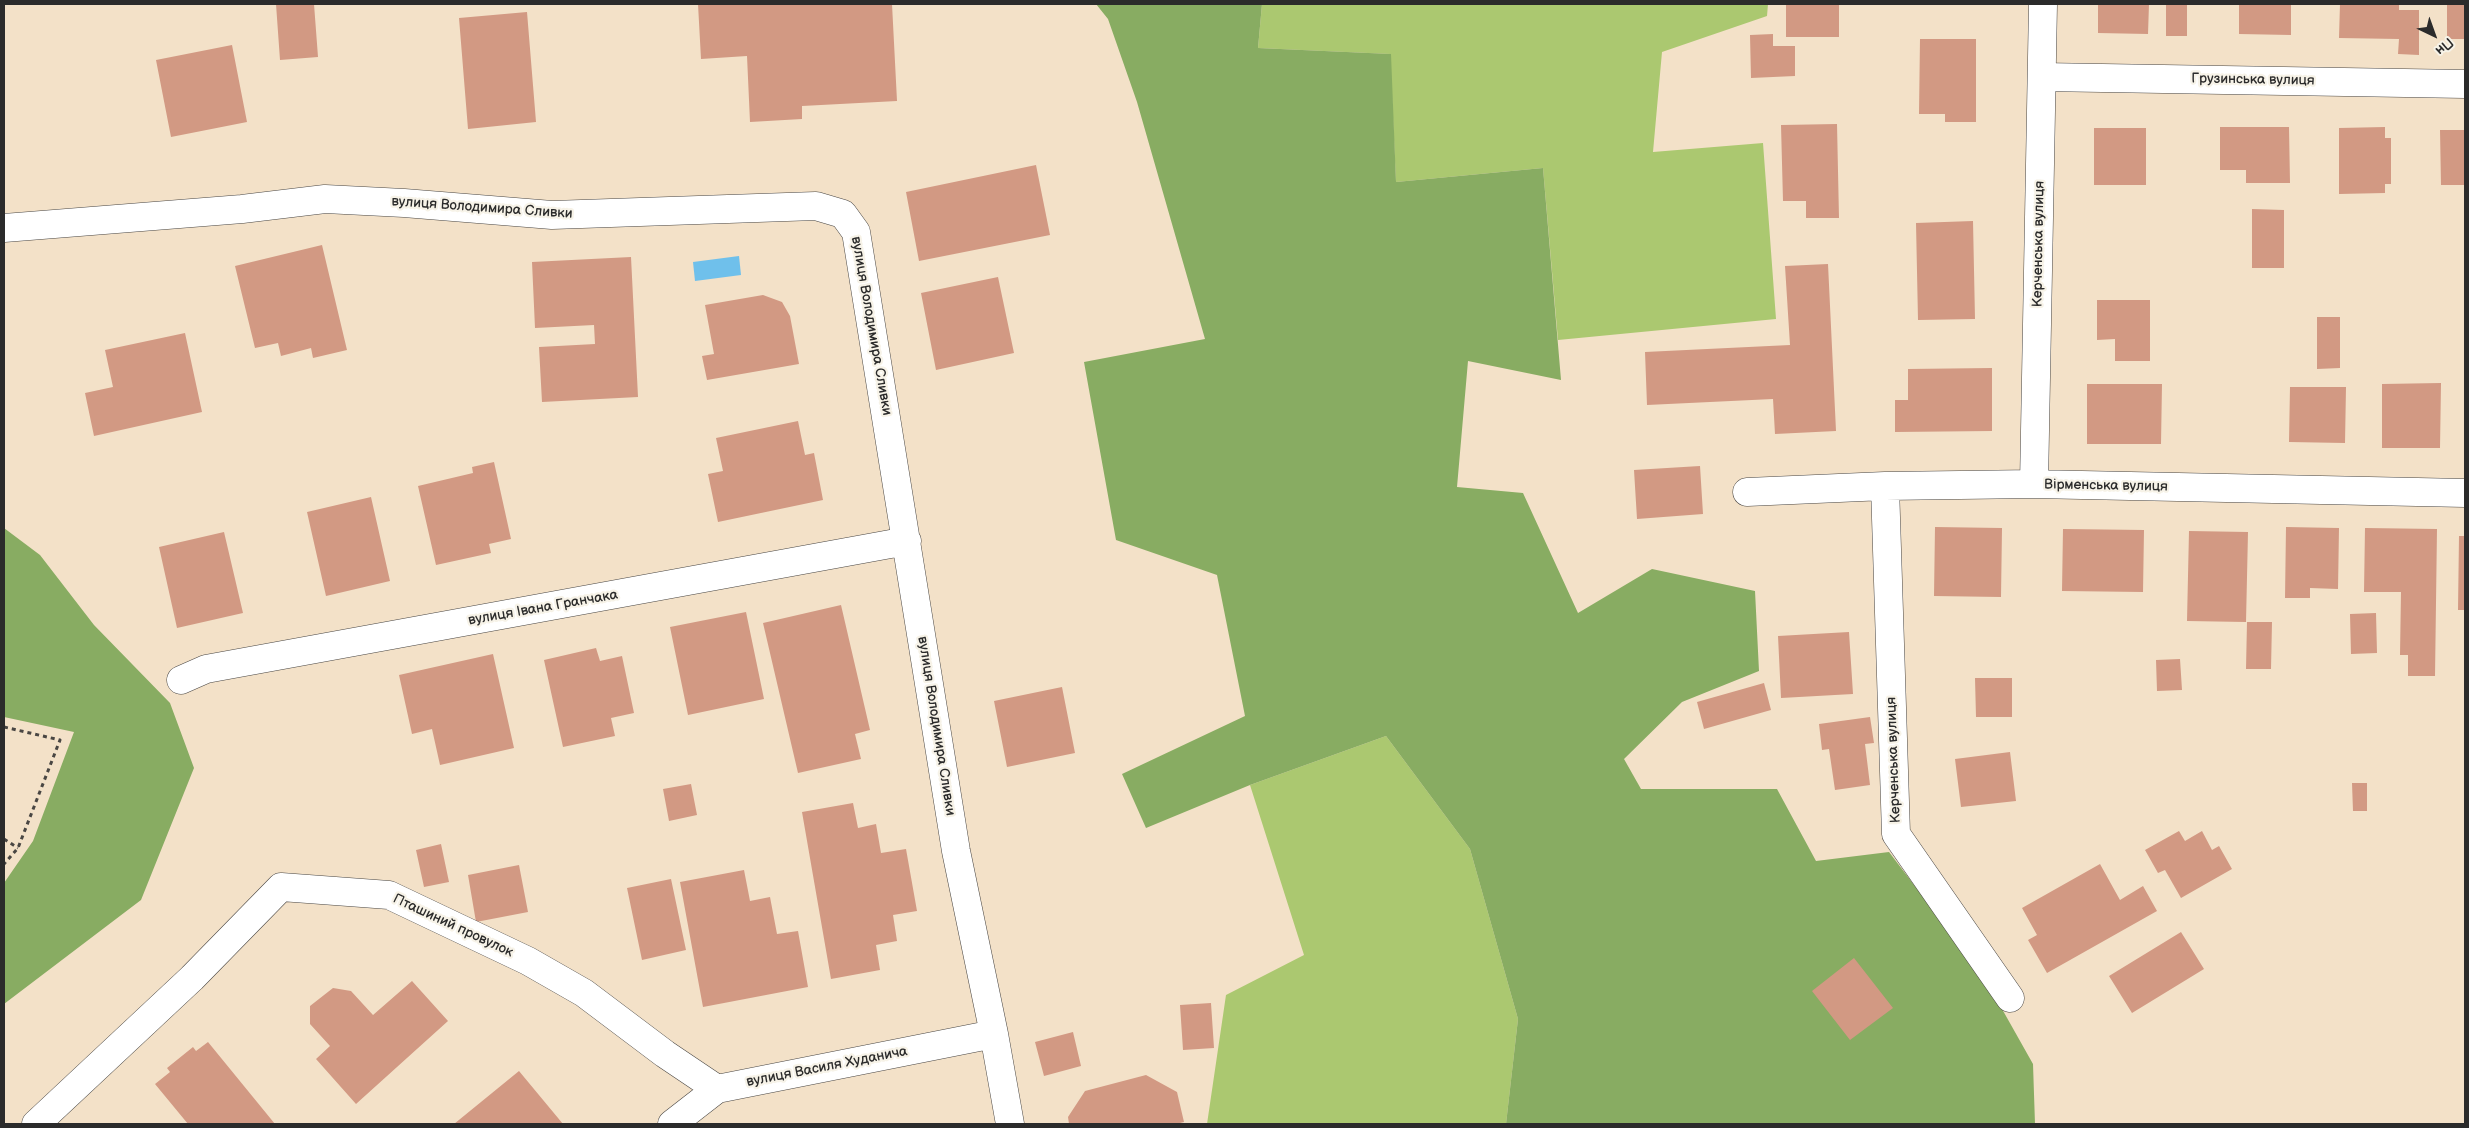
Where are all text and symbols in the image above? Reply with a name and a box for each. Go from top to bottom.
north arrow [2409,10,2459,60]
text: Пн [2432,34,2457,59]
street label: Грузинська вулиця [2191,71,2315,89]
street label: Керченська вулиця [2029,181,2049,307]
street label: вулиця Володимира Сливки [391,193,573,223]
street label: вулиця Володимира Сливки [847,235,895,417]
street label: Вірменська вулиця [2044,477,2168,495]
street label: вулиця Івана Гранчака [467,587,619,629]
street label: вулиця Володимира Сливки [914,635,958,817]
street label: Керченська вулиця [1883,697,1905,823]
street label: Пташиний провулок [390,891,516,961]
street label: вулиця Василя Худанича [745,1043,909,1091]

